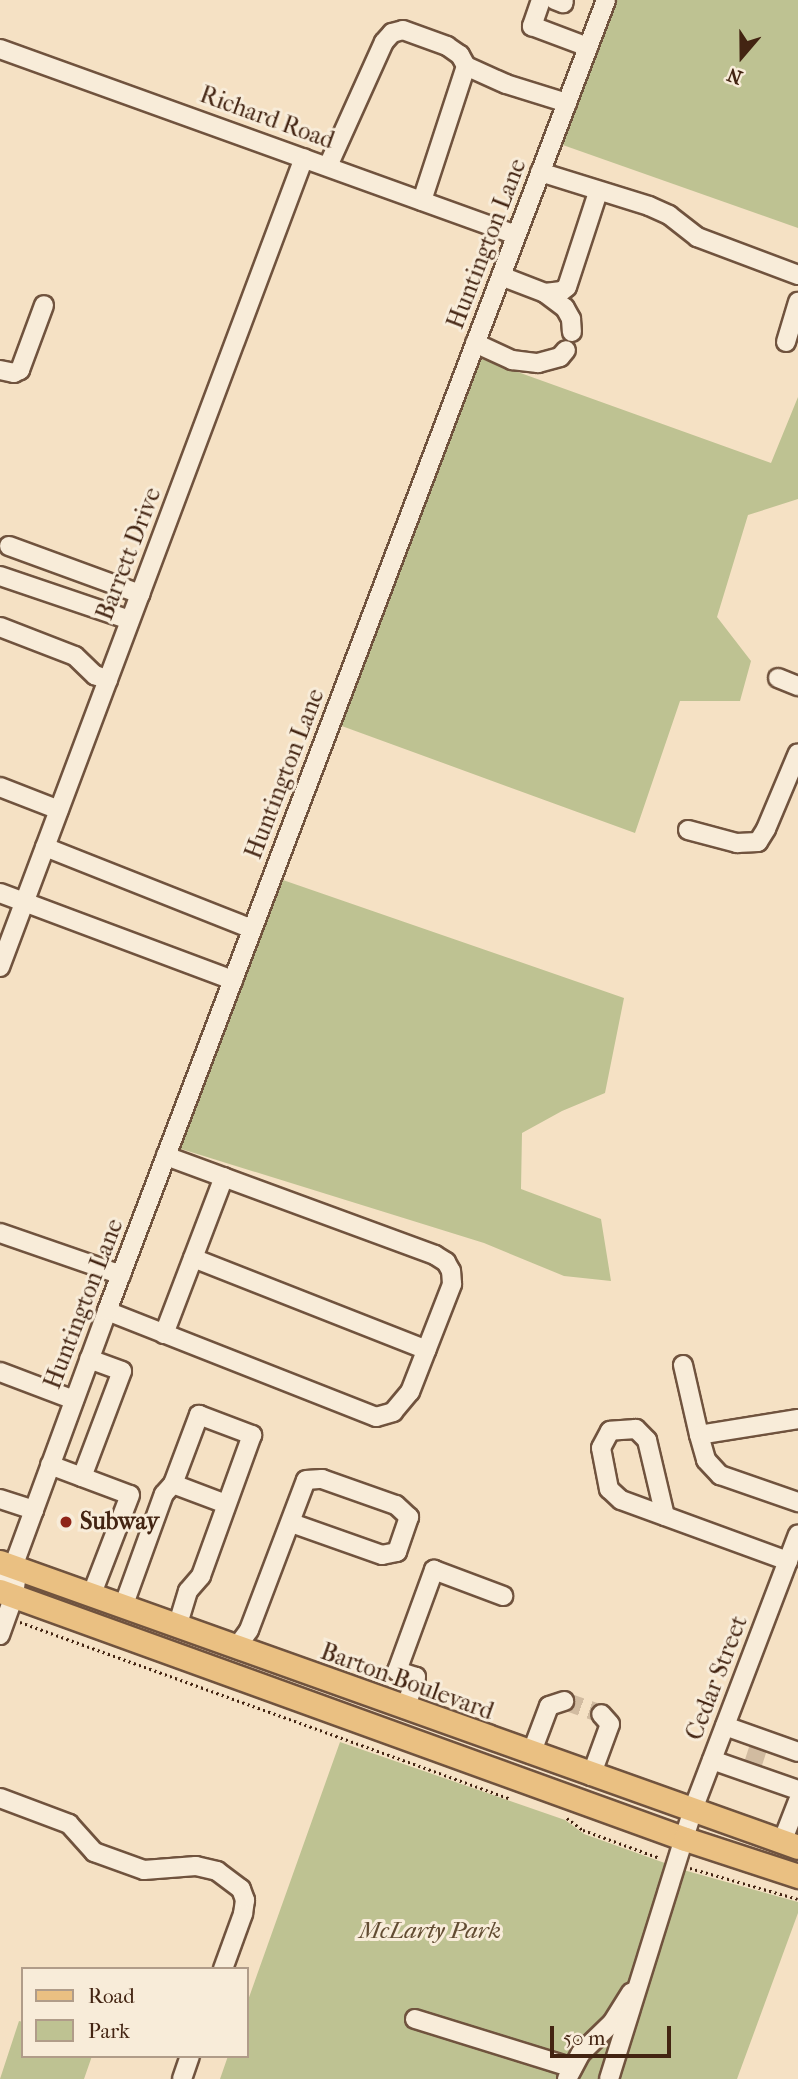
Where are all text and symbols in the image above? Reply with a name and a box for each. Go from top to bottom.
north arrow [707,21,777,91]
text: N [724,63,745,89]
street label: Richard Road [196,80,338,156]
street label: Huntington Lane [441,155,533,333]
street label: Barrett Drive [91,484,167,624]
street label: Huntington Lane [239,685,331,863]
street label: Huntington Lane [38,1215,130,1393]
place label: Subway [80,1508,159,1536]
marker: Subway [58,1514,74,1530]
street label: Cedar Street [680,1612,754,1744]
street label: Barton Boulevard [317,1637,497,1727]
park label: McLarty Park [359,1917,501,1945]
legend [21,1967,248,2058]
text: Road [88,1984,135,2008]
scale bar [553,2012,674,2056]
text: Park [88,2019,130,2043]
text: 50 m [563,2026,606,2050]

